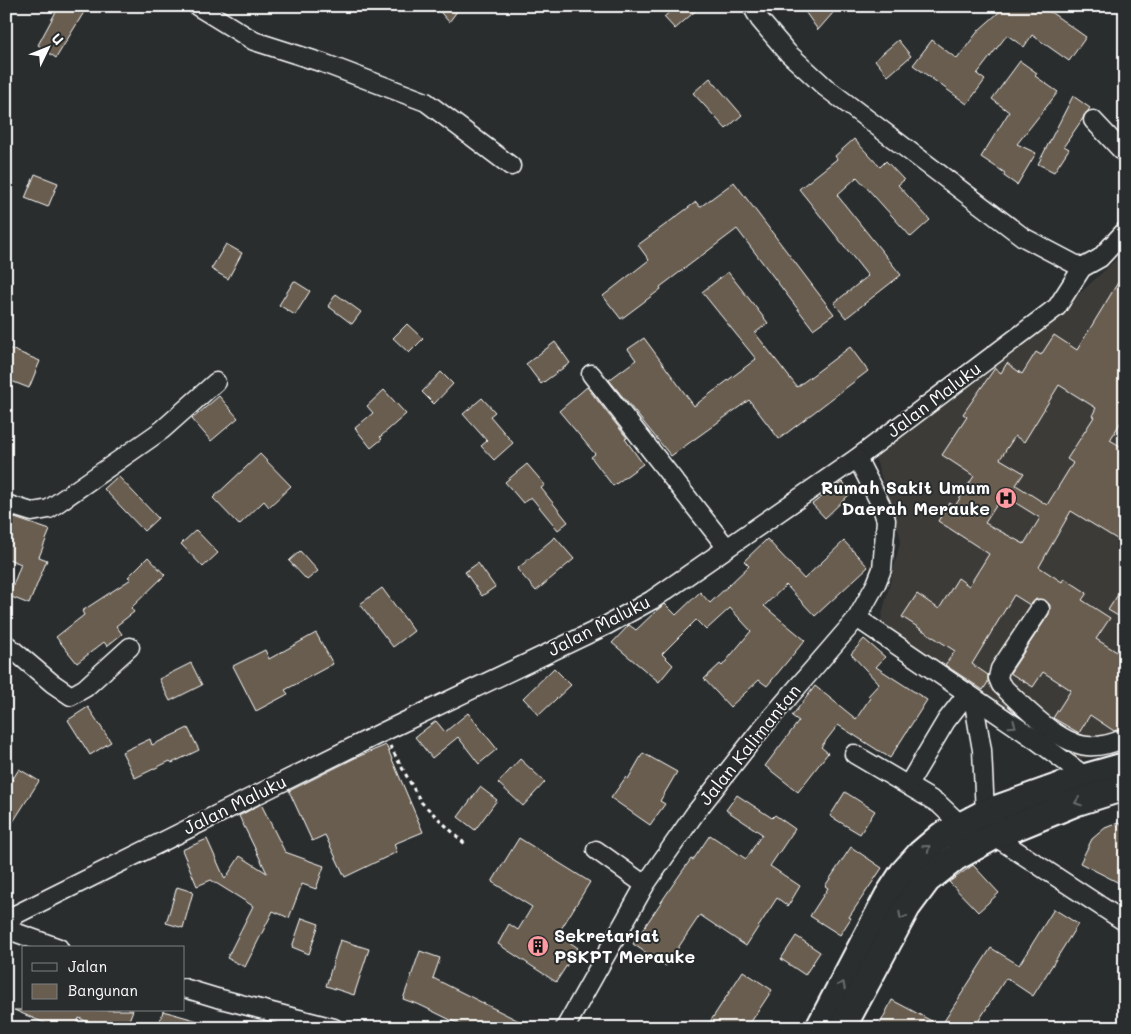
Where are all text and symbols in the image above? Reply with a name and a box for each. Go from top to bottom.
north arrow [22,22,72,72]
text: U [48,29,68,49]
street label: Jalan Maluku [881,356,985,442]
place label: Rumah Sakit Umum Daerah Merauke [821,475,990,520]
hospital icon: Rumah Sakit Umum Daerah Merauke [994,486,1018,510]
street label: Jalan Maluku [543,589,654,661]
street label: Jalan Kalimantan [693,679,806,810]
one-way arrow [1008,719,1017,728]
street label: Jalan Maluku [179,769,290,839]
one-way arrow [1075,796,1083,806]
one-way arrow [921,845,930,853]
one-way arrow [898,910,908,919]
place label: Sekretariat PSKPT Merauke [554,923,696,968]
building icon: Sekretariat PSKPT Merauke [526,934,550,958]
legend [22,946,185,1012]
text: Jalan [68,956,107,976]
text: Bangunan [68,980,138,1000]
one-way arrow [836,981,846,990]

